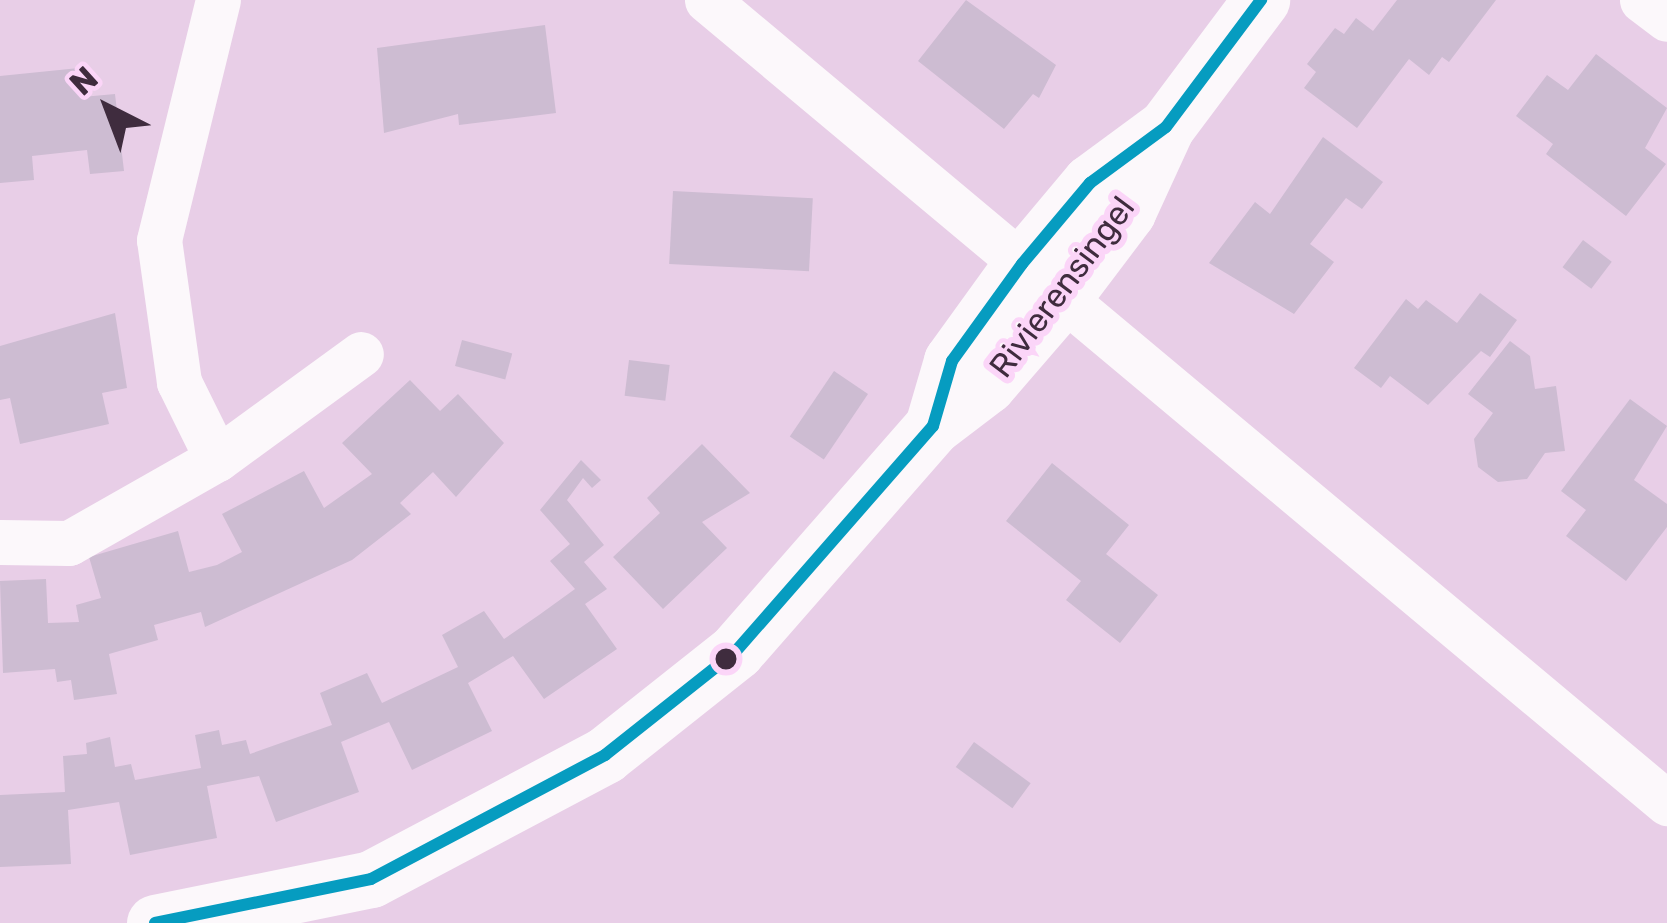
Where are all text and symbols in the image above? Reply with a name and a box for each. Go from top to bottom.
north arrow [48,48,168,168]
text: N [62,58,105,103]
street label: Rivierensingel [981,189,1143,385]
unlabelled marker [715,648,737,670]

